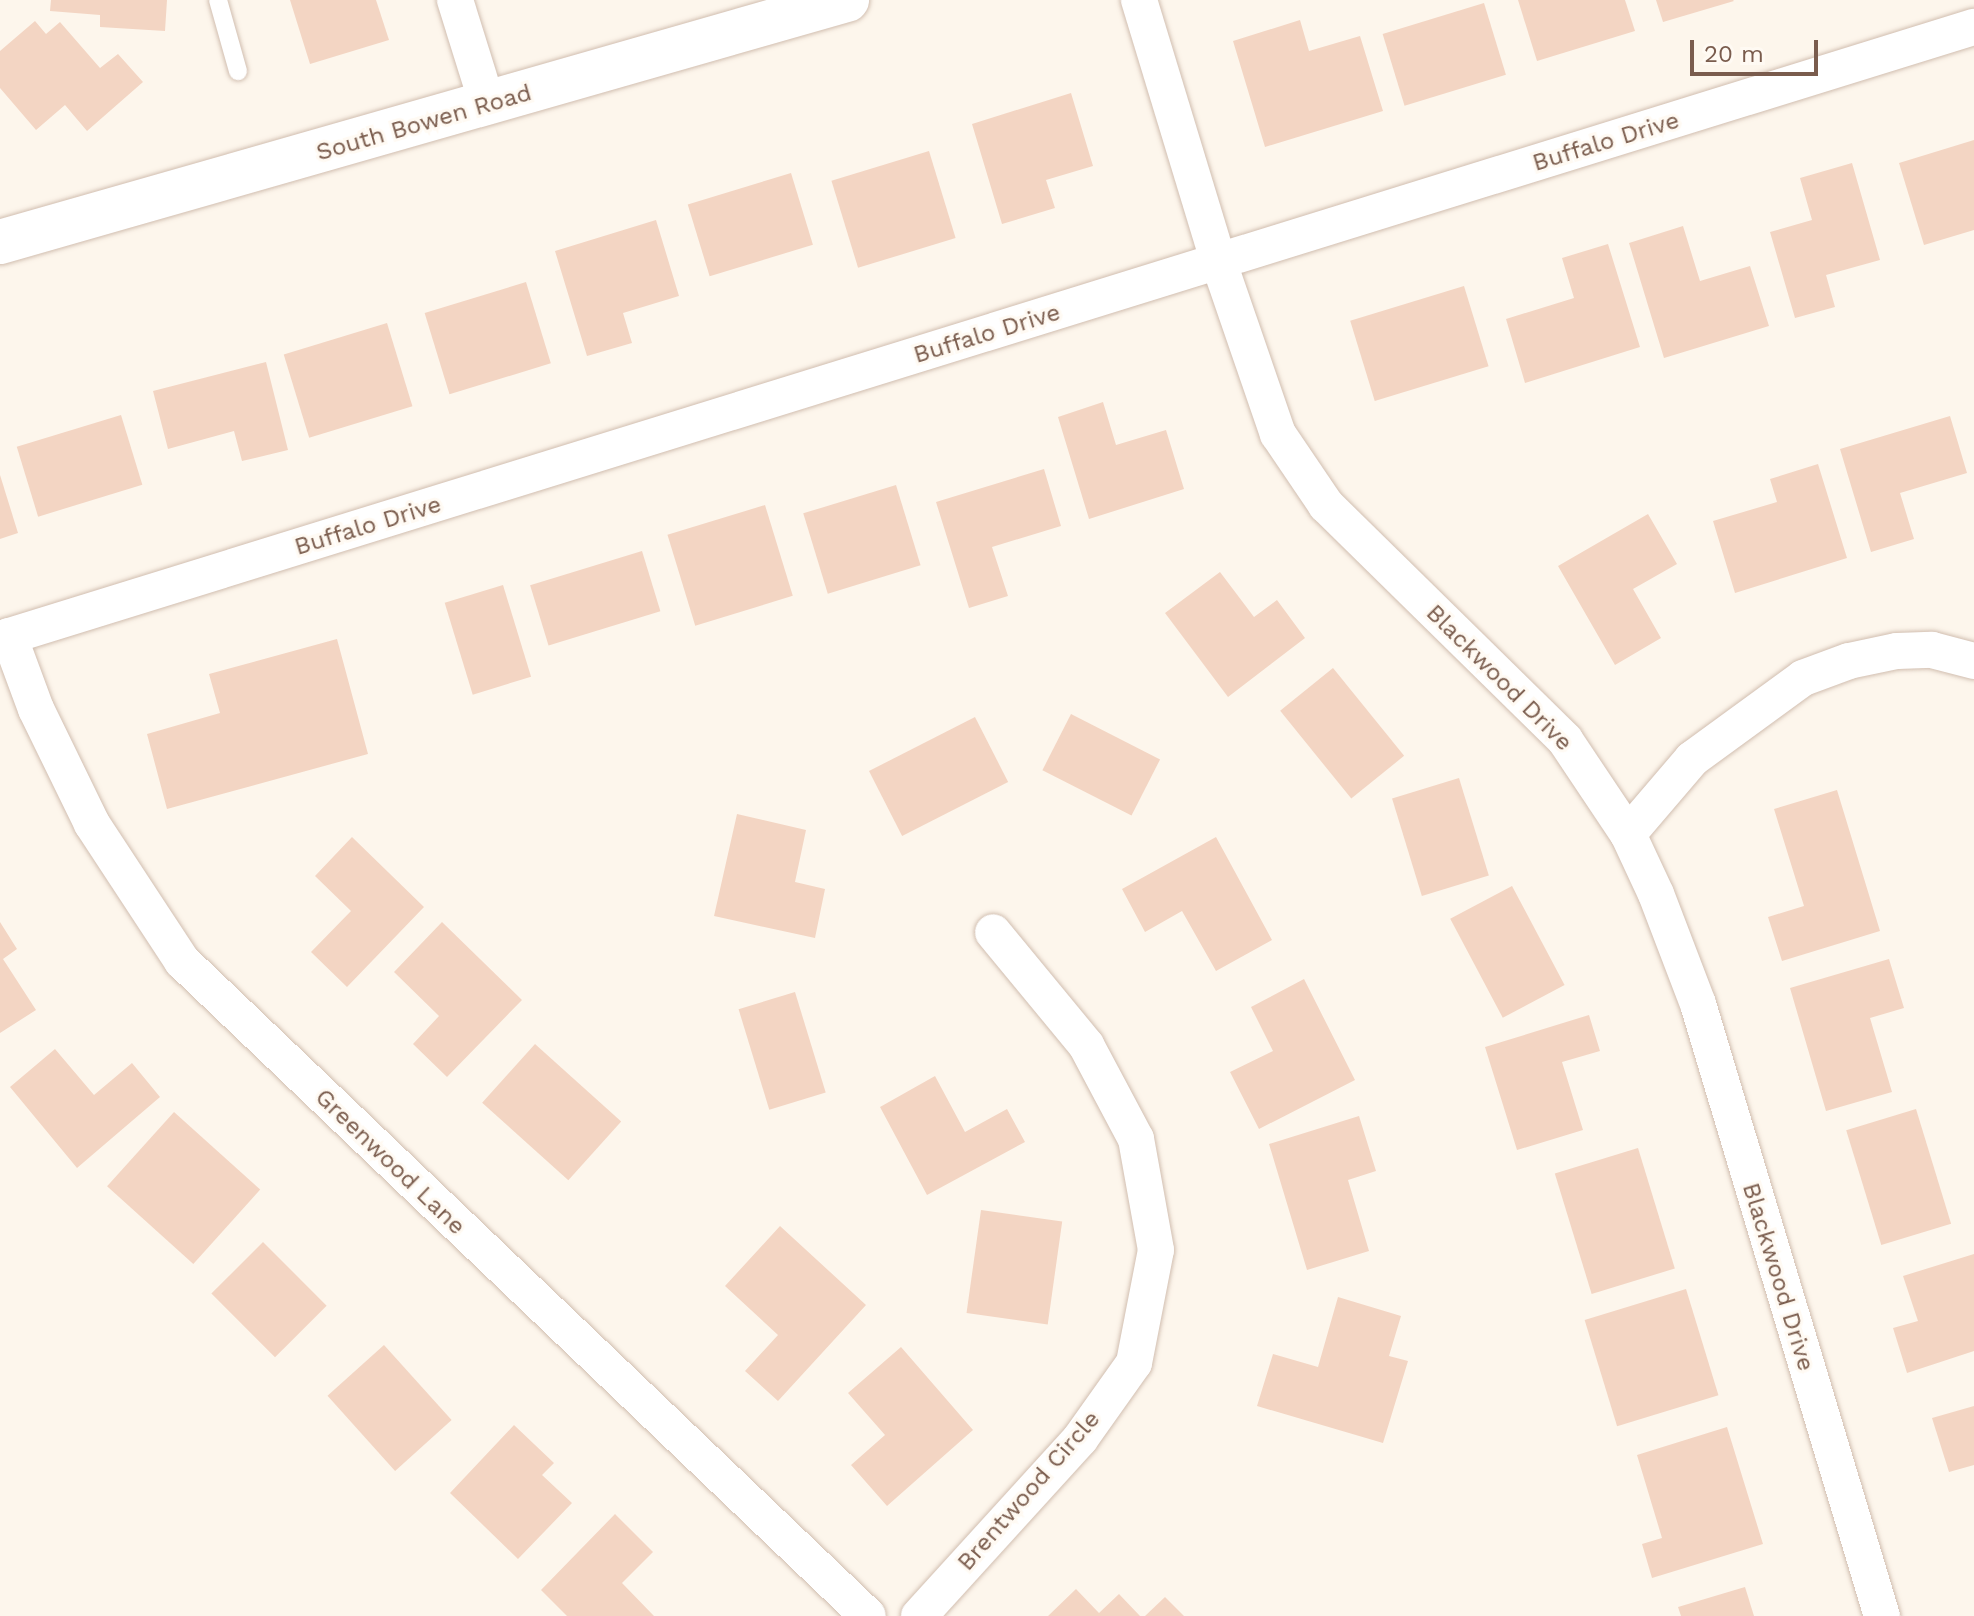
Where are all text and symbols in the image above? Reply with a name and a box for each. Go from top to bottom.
scale bar [1694,24,1822,74]
text: 20 m [1704,40,1764,68]
street label: South Bowen Road [313,78,535,168]
street label: Buffalo Drive [1529,106,1683,178]
street label: Buffalo Drive [910,298,1064,370]
street label: Buffalo Drive [291,490,445,562]
street label: Blackwood Drive [1420,599,1578,757]
street label: Greenwood Lane [309,1083,471,1241]
street label: Blackwood Drive [1736,1180,1820,1374]
street label: Brentwood Circle [952,1405,1106,1577]

